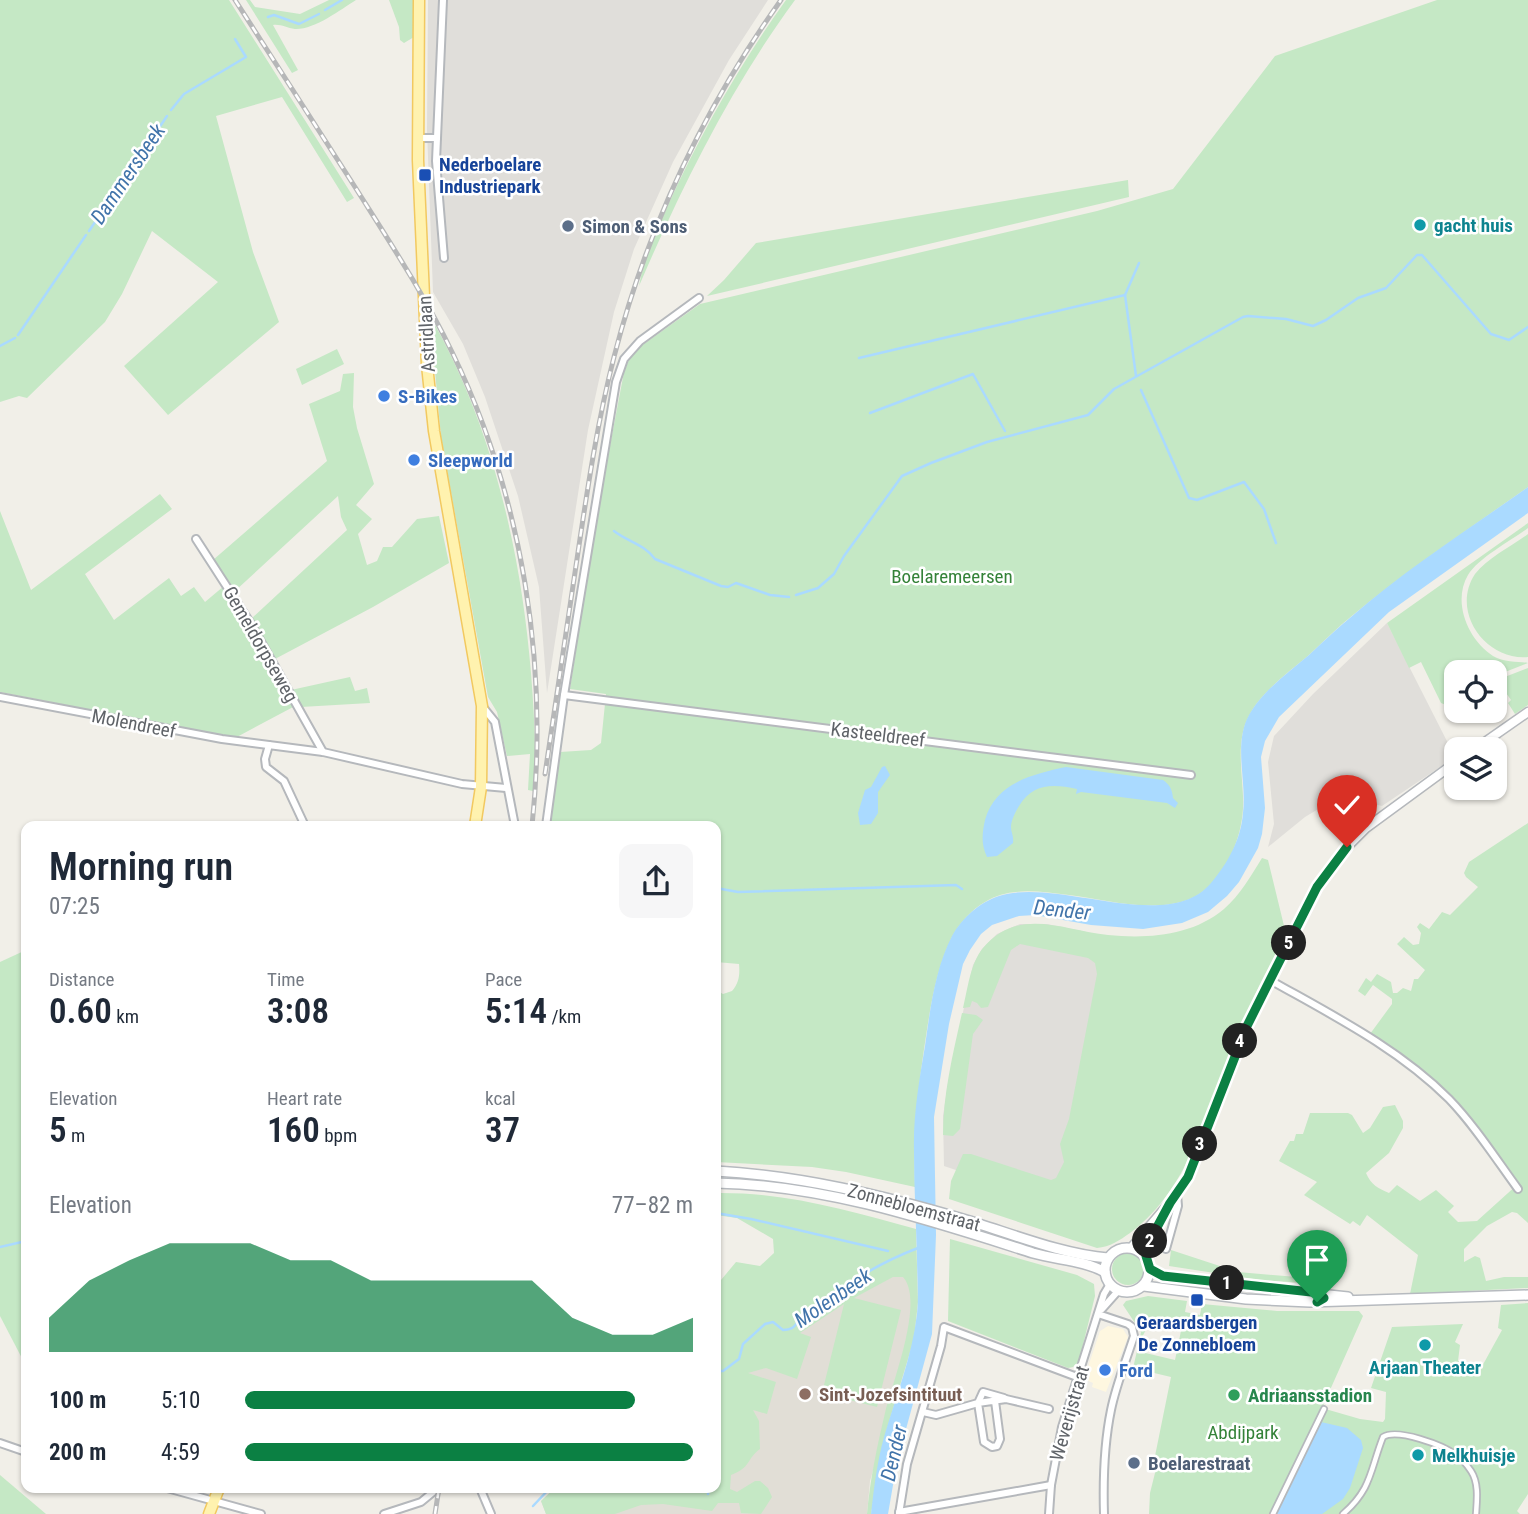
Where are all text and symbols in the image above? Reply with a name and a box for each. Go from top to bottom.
water label: Dammersbeek [86,119,171,229]
place label: Nederboelare Industriepark [439,153,542,198]
marker: Nederboelare Industriepark [417,167,433,183]
place label: gacht huis [1434,214,1513,237]
place label: Simon & Sons [582,215,687,238]
marker: gacht huis [1412,217,1428,233]
marker: Simon & Sons [560,218,576,234]
street label: Astridlaan [413,295,440,373]
place label: S-Bikes [398,385,457,408]
marker: S-Bikes [376,388,392,404]
place label: Sleepworld [428,449,513,472]
marker: Sleepworld [406,452,422,468]
park label: Boelaremeersen [891,565,1013,588]
street label: Gemeldorpseweg [218,582,303,706]
map controls [1444,660,1507,800]
button: locate [1444,660,1507,723]
street label: Molendreef [90,704,178,743]
street label: Kasteeldreef [829,717,926,752]
button: layers [1444,737,1507,800]
pin [1317,775,1377,847]
icon: check [1328,786,1366,824]
button: share [619,844,693,918]
text: Morning run [49,845,233,889]
text: 07:25 [49,893,100,920]
water label: Dender [1032,895,1092,925]
pin: 5 [1272,926,1306,960]
text: 5 [1284,931,1293,954]
text: Distance [49,968,114,991]
text: Time [267,968,304,991]
text: Pace [485,968,522,991]
text: 0.60 [49,991,112,1032]
text: 3:08 [267,991,329,1032]
text: 5:14 [485,991,547,1032]
text: km [112,1005,139,1028]
text: /km [547,1005,581,1028]
pin: 4 [1222,1024,1258,1058]
text: 4 [1235,1029,1244,1052]
text: Elevation [49,1087,117,1110]
text: Heart rate [267,1087,342,1110]
text: kcal [485,1087,516,1110]
text: 5 [49,1110,67,1151]
text: 160 [267,1110,320,1151]
text: 37 [485,1110,520,1151]
text: m [67,1124,85,1147]
text: bpm [320,1124,357,1147]
pin: 3 [1182,1126,1218,1162]
text: 3 [1195,1132,1204,1155]
street label: Zonnebloemstraat [845,1179,983,1236]
text: Elevation [49,1192,132,1219]
text: 77–82 m [612,1192,693,1219]
pin: 2 [1132,1224,1168,1258]
text: 2 [1145,1229,1154,1252]
pin [1287,1230,1347,1302]
icon: arrive [1298,1241,1336,1279]
water label: Molenbeek [790,1263,877,1333]
pin: 1 [1210,1266,1244,1300]
text: 1 [1222,1271,1231,1294]
marker: Geraardsbergen De Zonnebloem [1189,1292,1205,1308]
place label: Geraardsbergen De Zonnebloem [1137,1311,1257,1356]
marker: Arjaan Theater [1417,1337,1433,1353]
place label: Arjaan Theater [1369,1356,1481,1379]
place label: Ford [1119,1359,1153,1382]
marker: Ford [1097,1362,1113,1378]
street label: Weverijstraat [1045,1363,1094,1463]
place label: Sint-Jozefsintituut [819,1383,962,1406]
place label: Adriaansstadion [1248,1384,1372,1407]
marker: Sint-Jozefsintituut [797,1386,813,1402]
text: 100 m [49,1387,106,1414]
text: 5:10 [161,1387,200,1414]
marker: Adriaansstadion [1226,1387,1242,1403]
park label: Abdijpark [1207,1421,1279,1444]
water label: Dender [876,1422,912,1483]
text: 200 m [49,1439,106,1466]
text: 4:59 [161,1439,200,1466]
place label: Melkhuisje [1432,1444,1515,1467]
marker: Melkhuisje [1410,1447,1426,1463]
place label: Boelarestraat [1148,1452,1251,1475]
marker: Boelarestraat [1126,1455,1142,1471]

